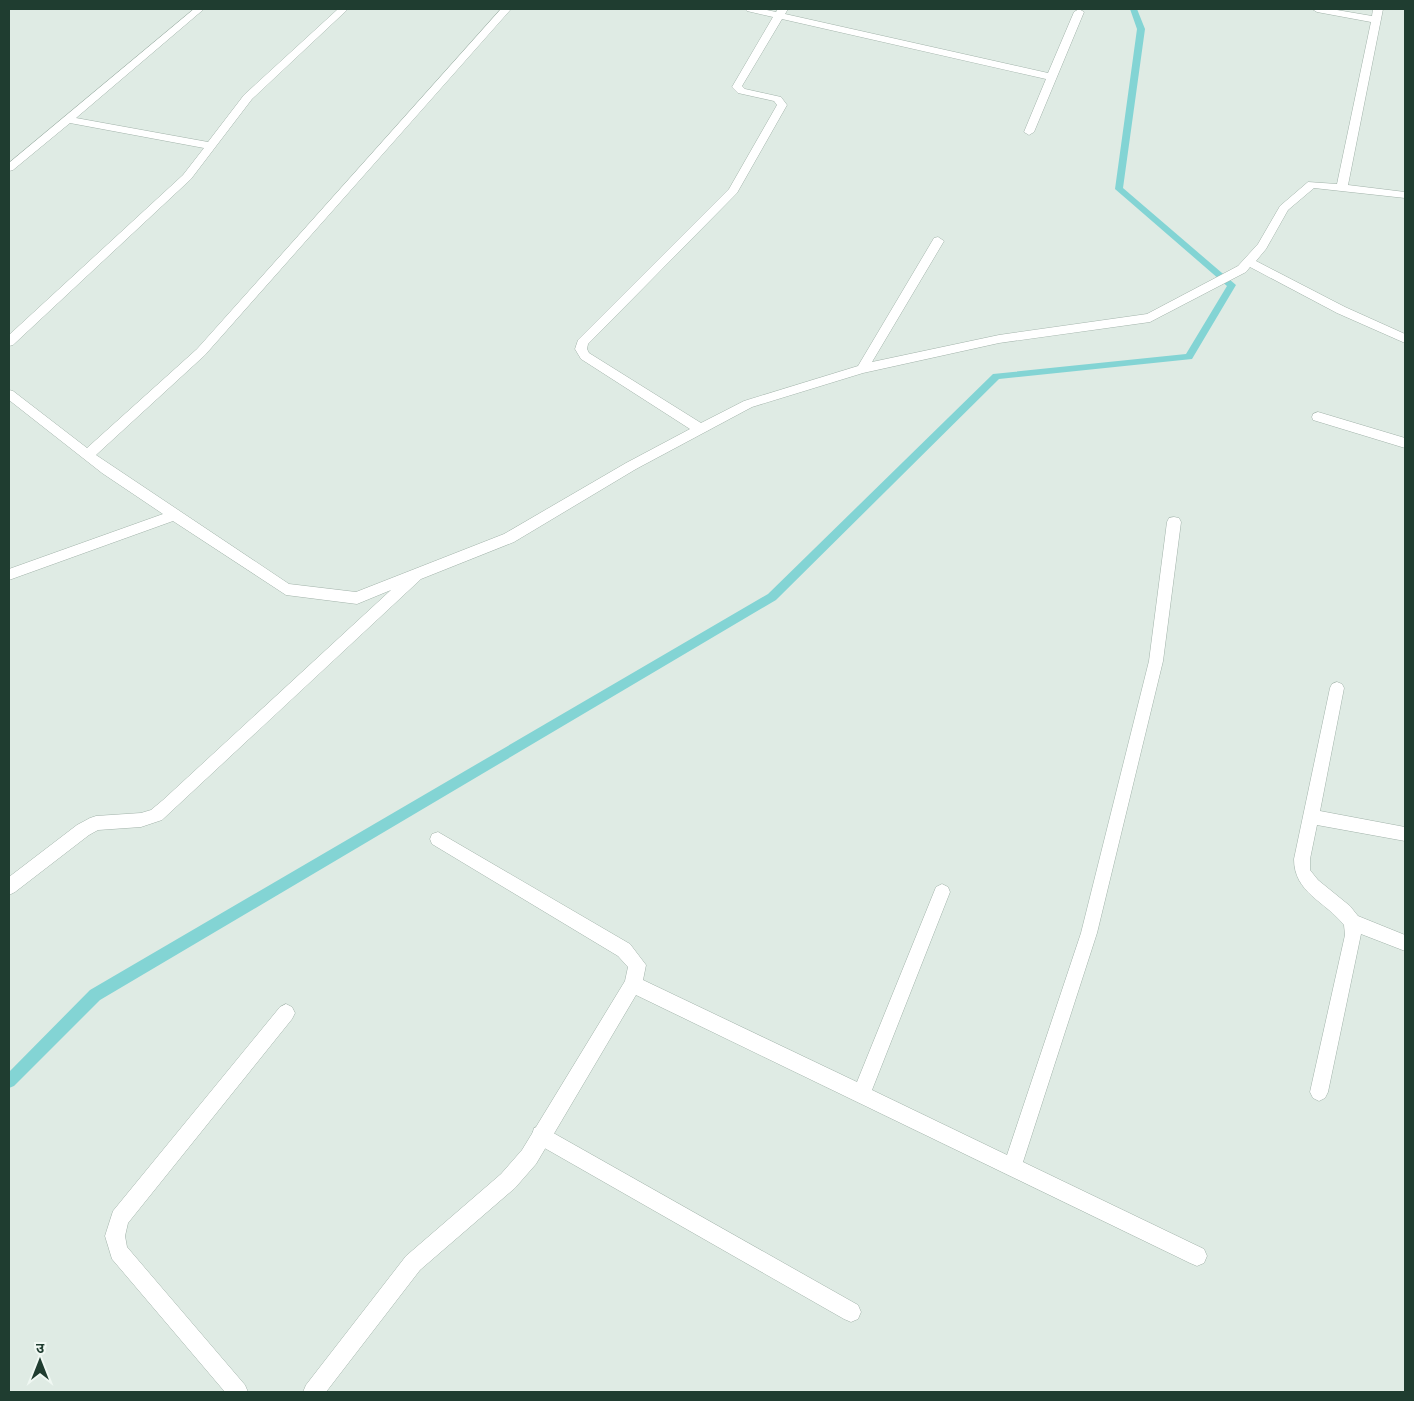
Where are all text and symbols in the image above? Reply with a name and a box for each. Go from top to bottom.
north arrow [15,1336,65,1386]
text: उ [36,1339,45,1356]

